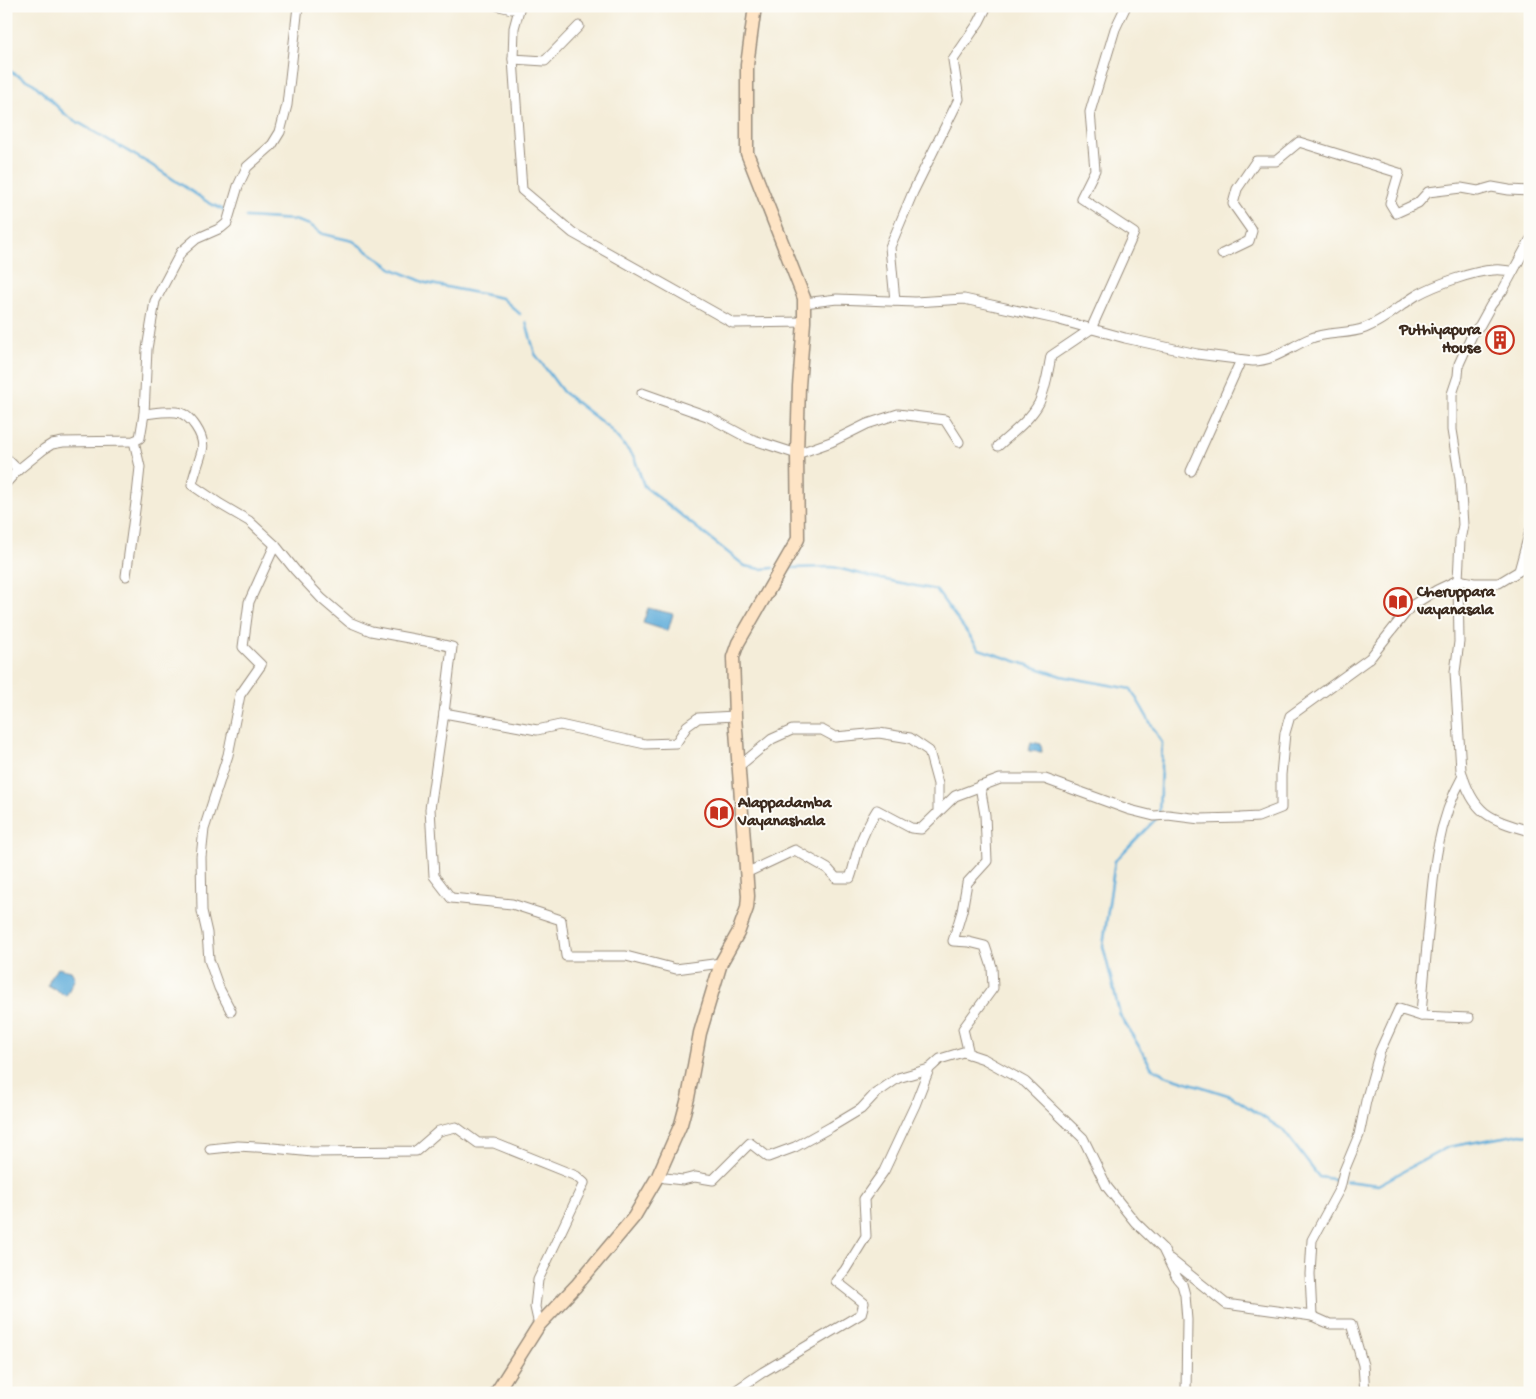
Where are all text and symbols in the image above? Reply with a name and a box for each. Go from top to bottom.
place label: Puthiyapura House [1398,322,1482,359]
building icon: Puthiyapura House [1485,325,1515,355]
place label: Cheruppara vayanasala [1416,584,1496,621]
library icon: Cheruppara vayanasala [1383,587,1413,617]
place label: Alappadamba Vayanashala [737,795,833,832]
library icon: Alappadamba Vayanashala [704,798,734,828]

